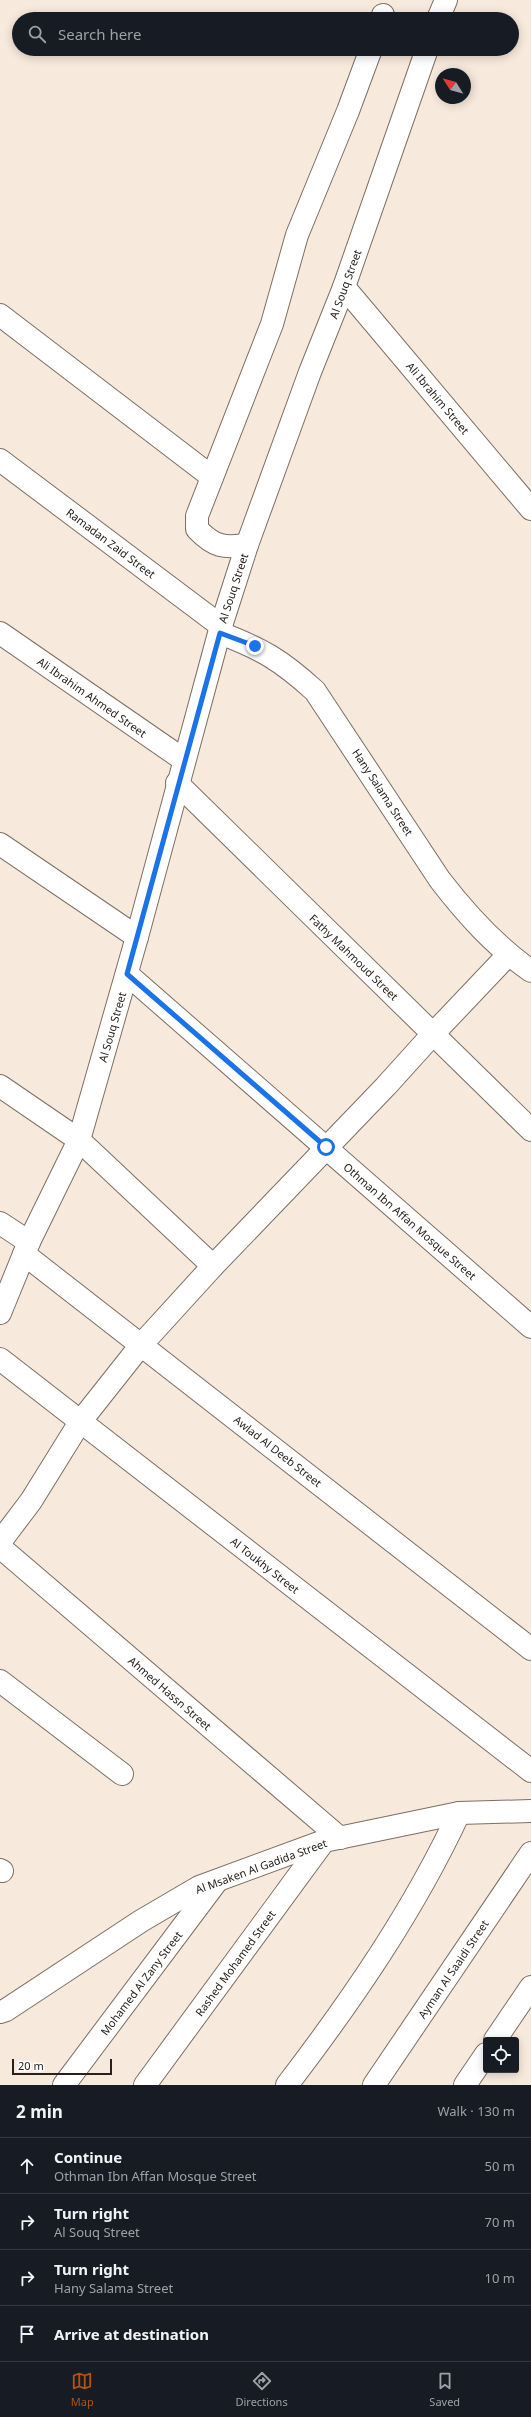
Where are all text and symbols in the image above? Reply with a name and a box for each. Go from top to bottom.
search box [12,12,519,56]
icon: search [26,23,48,45]
text: Search here [58,24,141,44]
north arrow [435,68,471,104]
street label: Al Souq Street [326,247,364,321]
street label: Ali Ibrahim Street [403,359,473,437]
street label: Ramadan Zaid Street [63,505,159,581]
street label: Al Souq Street [215,551,251,625]
route end [246,637,264,655]
street label: Ali Ibrahim Ahmed Street [34,654,150,740]
street label: Hany Salama Street [349,746,417,838]
street label: Fathy Mahmoud Street [306,911,402,1003]
street label: Al Souq Street [95,990,129,1064]
route start [317,1138,335,1156]
street label: Othman Ibn Affan Mosque Street [340,1159,480,1283]
street label: Awlad Al Deeb Street [231,1412,325,1490]
street label: Al Toukhy Street [228,1533,302,1597]
street label: Ahmed Hassn Street [125,1653,215,1733]
street label: Al Msaken Al Gadida Street [193,1835,329,1897]
street label: Rashed Mohamed Street [192,1907,279,2019]
street label: Ayman Al Saaidi Street [414,1917,492,2021]
street label: Mohamed Al Zany Street [97,1928,185,2038]
map controls [483,2037,519,2073]
button: locate [483,2037,519,2073]
scale bar [12,2057,112,2076]
text: 20 m [18,2058,44,2073]
text: 2 min [16,2100,63,2123]
text: Walk · 130 m [437,2102,515,2120]
text: Continue [54,2147,122,2167]
icon: ahead [16,2155,38,2177]
text: 50 m [485,2157,515,2175]
text: Othman Ibn Affan Mosque Street [54,2167,256,2185]
text: Turn right [54,2203,129,2223]
icon: right [16,2211,38,2233]
text: 70 m [485,2213,515,2231]
text: Al Souq Street [54,2223,140,2241]
text: Turn right [54,2259,129,2279]
icon: right [16,2267,38,2289]
text: 10 m [485,2269,515,2287]
text: Hany Salama Street [54,2279,173,2297]
icon: arrive [16,2323,38,2345]
text: Arrive at destination [54,2324,209,2344]
tab: Map [71,2370,94,2409]
tab: Directions [235,2370,288,2409]
tab: Saved [429,2370,460,2409]

